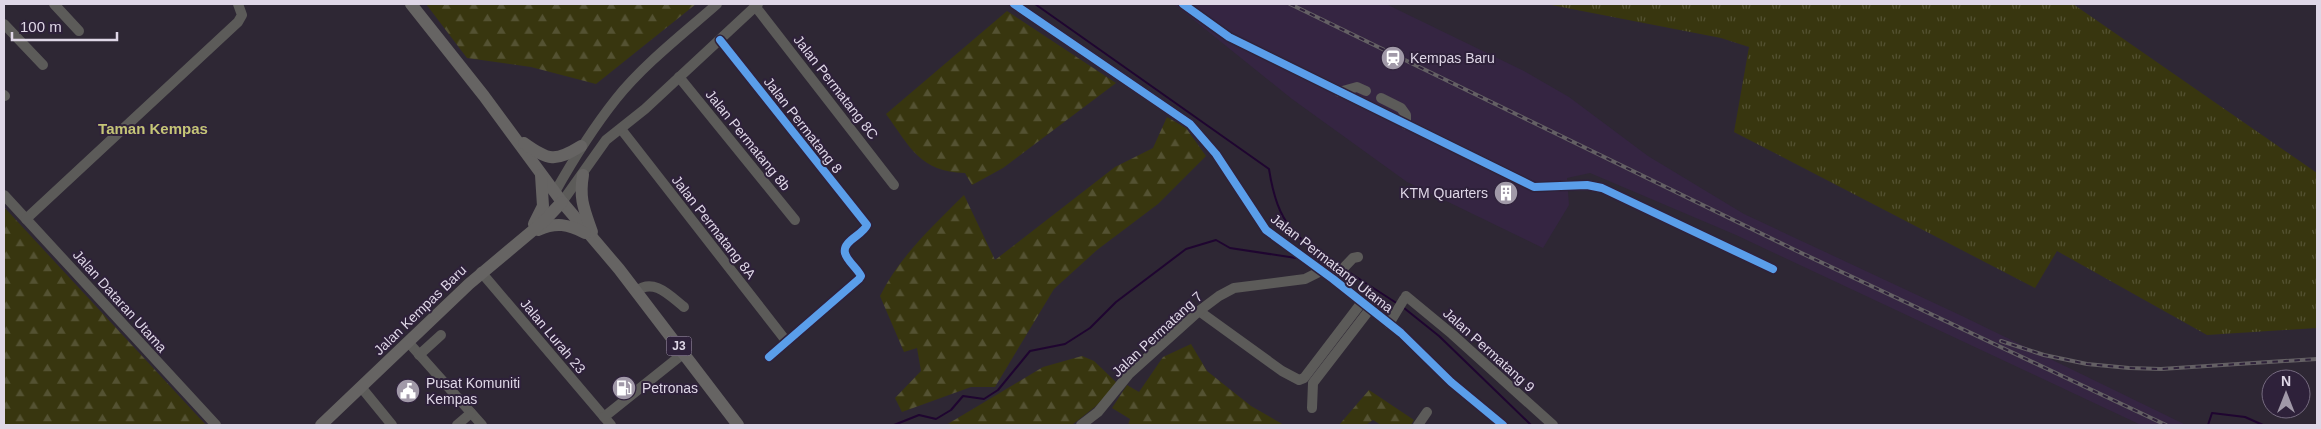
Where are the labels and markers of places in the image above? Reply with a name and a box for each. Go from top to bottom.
station icon: Kempas Baru [1380,45,1406,71]
place label: Kempas Baru [1410,50,1495,66]
building icon: KTM Quarters [1493,180,1519,206]
place label: KTM Quarters [1400,185,1488,201]
place label: Pusat Komuniti Kempas [426,375,520,407]
fuel station icon: Petronas [611,375,637,401]
public building icon: Pusat Komuniti Kempas [395,378,421,404]
place label: Petronas [642,380,698,396]

